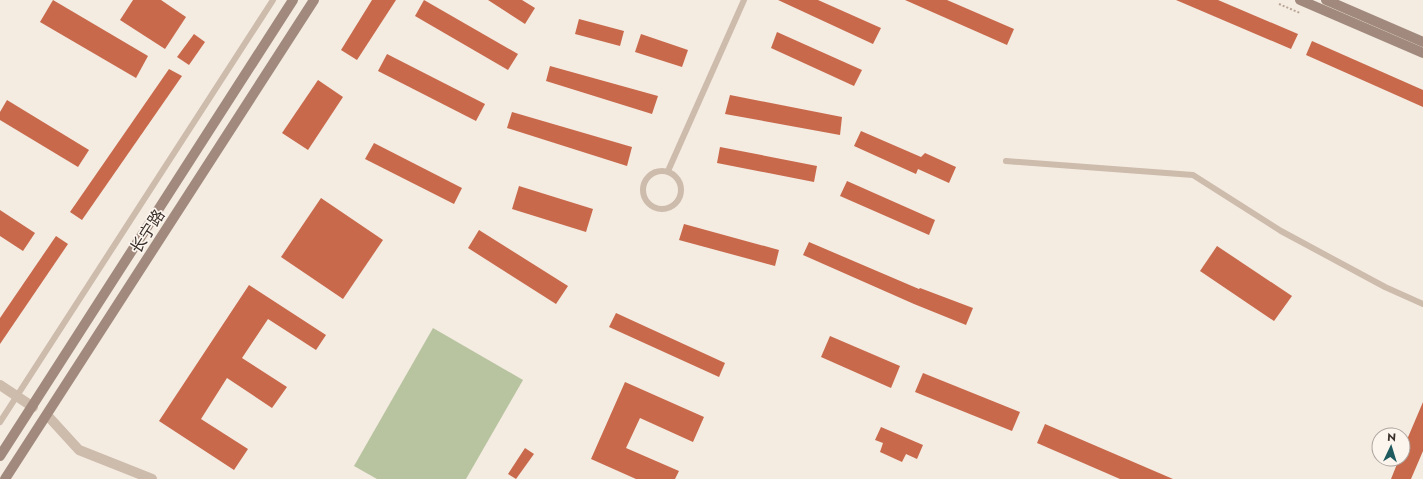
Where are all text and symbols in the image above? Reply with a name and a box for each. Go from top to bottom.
street label: 长宁路 [125,205,170,258]
north arrow [1371,427,1411,467]
text: N [1387,429,1397,445]

